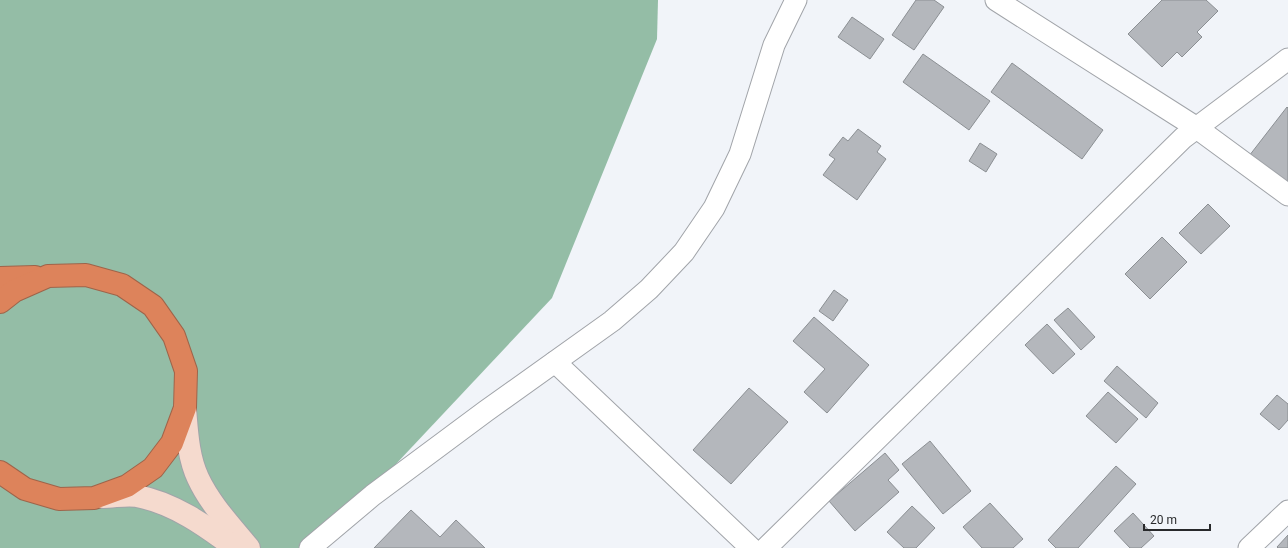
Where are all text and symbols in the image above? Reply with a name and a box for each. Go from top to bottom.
scale bar [1144,506,1210,532]
text: 20 m [1150,513,1177,527]

